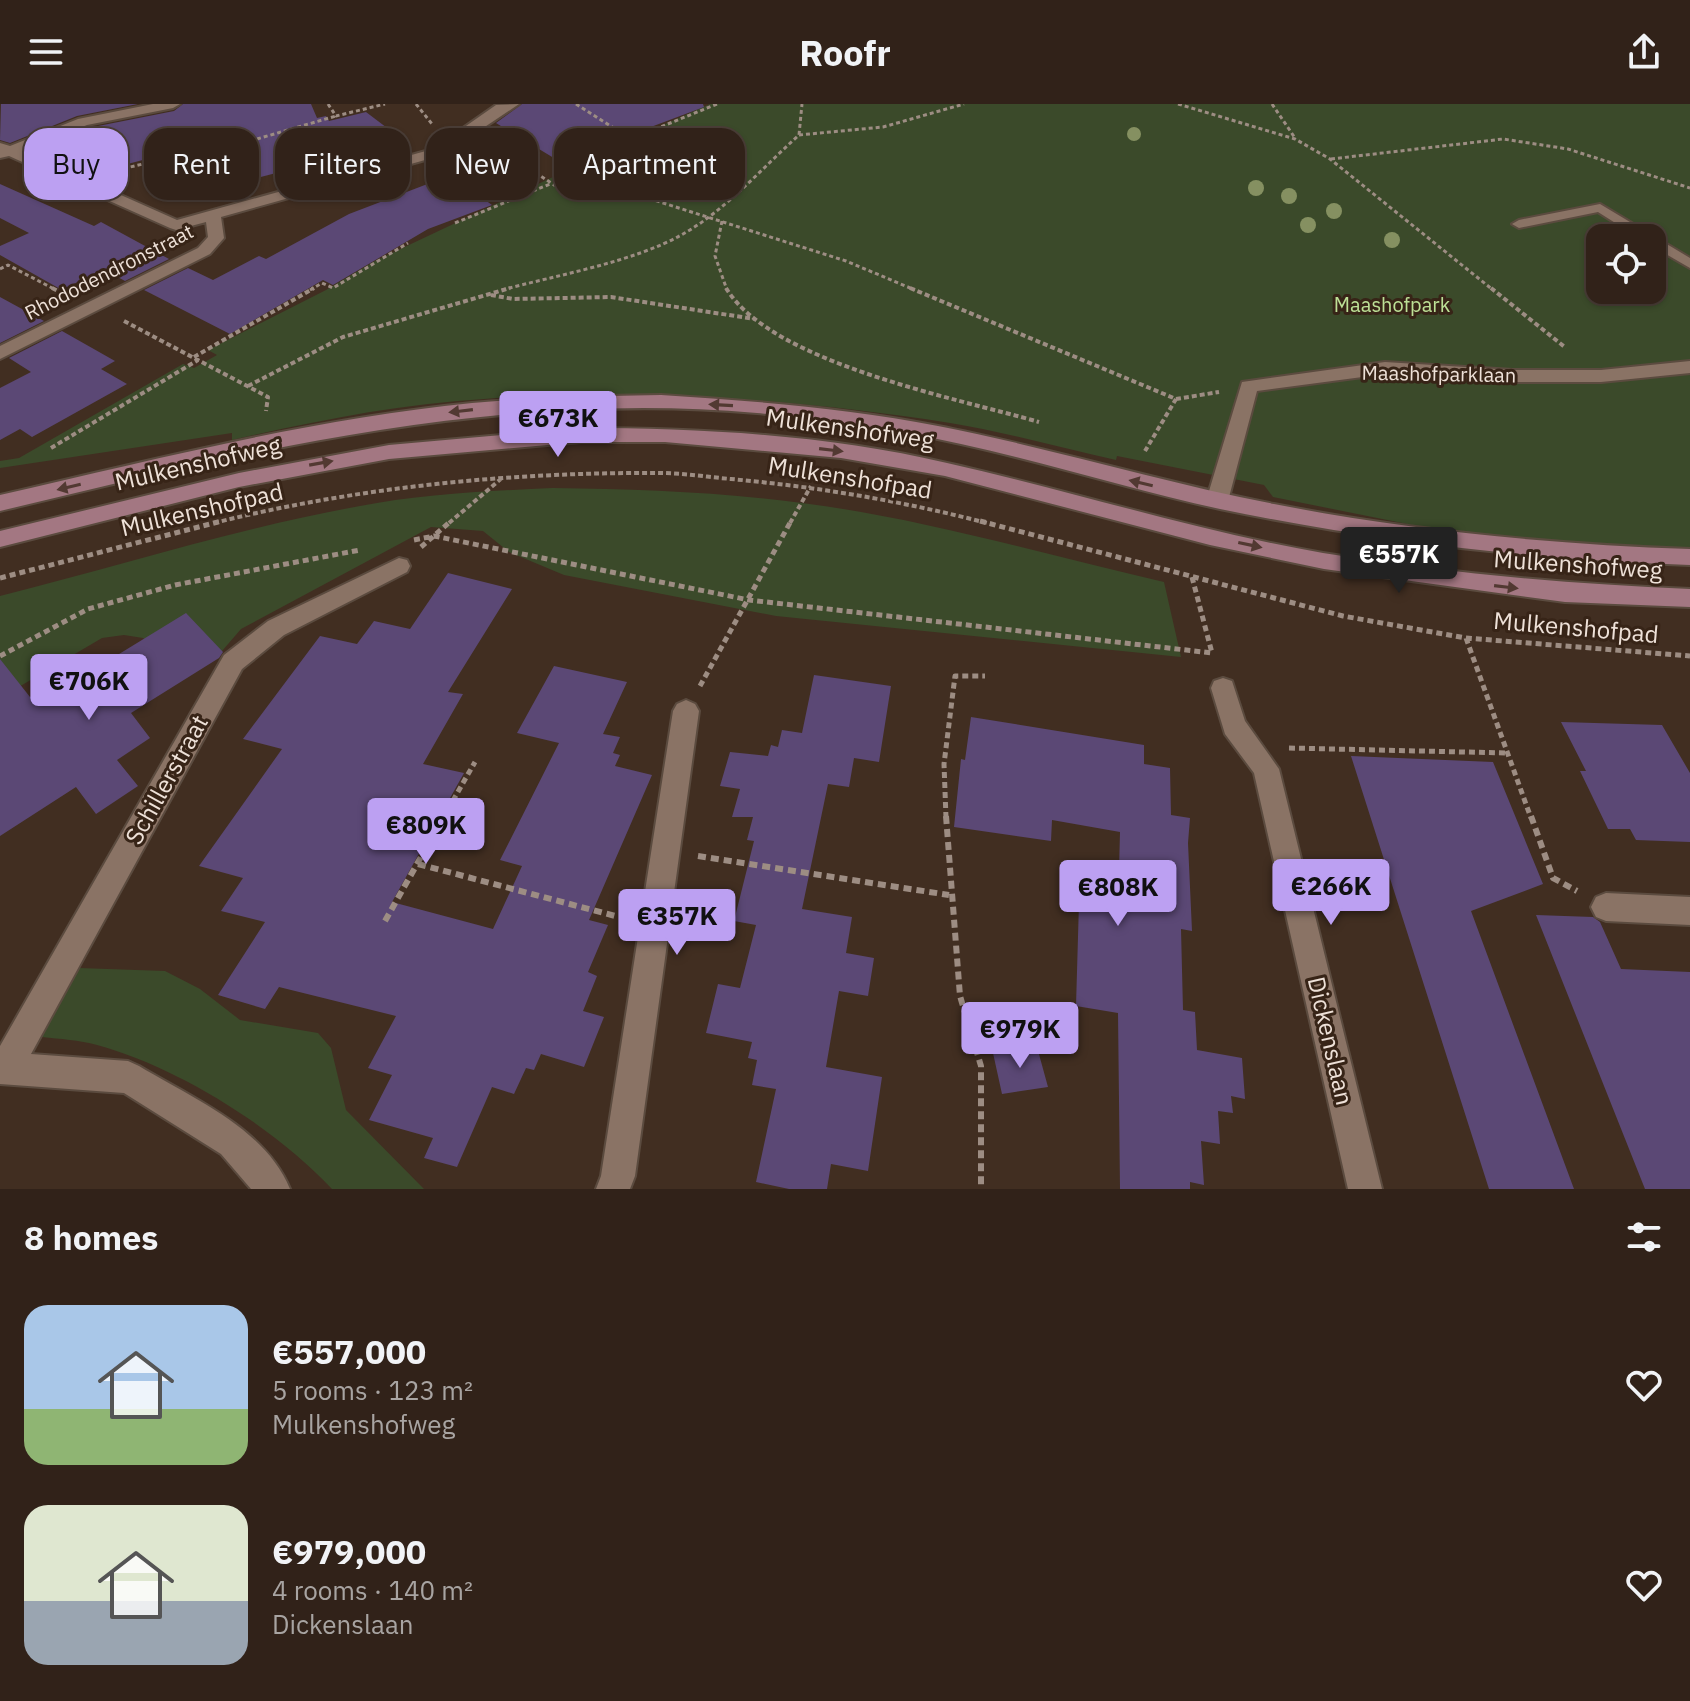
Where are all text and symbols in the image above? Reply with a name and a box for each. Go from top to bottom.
text: Roofr [799,29,891,76]
icon: menu [24,30,68,74]
icon: share [1622,30,1666,74]
chip: Buy [24,128,128,200]
chip: Rent [144,128,259,200]
chip: Filters [275,128,410,200]
chip: New [426,128,538,200]
chip: Apartment [554,128,745,200]
street label: Rhododendronstraat [20,217,198,326]
map controls [1586,224,1666,304]
button: locate [1586,224,1666,304]
park label: Maashofpark [1334,291,1451,318]
street label: Maashofparklaan [1361,359,1517,388]
pin: €673K [502,391,614,459]
one-way arrow [708,399,733,412]
text: €673K [517,400,599,434]
street label: Mulkenshofweg [764,400,936,456]
one-way arrow [448,405,473,418]
street label: Mulkenshofweg [112,428,284,498]
one-way arrow [819,444,844,457]
street label: Mulkenshofpad [766,448,935,506]
one-way arrow [309,457,334,469]
street label: Mulkenshofpad [117,475,286,543]
one-way arrow [1128,476,1153,489]
one-way arrow [56,481,81,494]
pin: €557K [1343,527,1455,595]
text: €557K [1358,536,1440,570]
one-way arrow [1237,539,1262,552]
street label: Mulkenshofweg [1493,542,1664,586]
one-way arrow [1494,580,1519,593]
street label: Mulkenshofpad [1492,604,1660,650]
pin: €706K [33,654,145,722]
text: €706K [48,663,130,697]
street label: Schillerstraat [117,709,215,850]
pin: €809K [370,798,482,866]
text: €809K [385,807,467,841]
pin: €266K [1275,859,1387,927]
pin: €808K [1062,860,1174,928]
text: €266K [1290,868,1372,902]
text: €808K [1077,869,1159,903]
pin: €357K [621,889,733,957]
text: €357K [636,898,718,932]
street label: Dickenslaan [1301,973,1361,1108]
pin: €979K [964,1002,1076,1070]
text: €979K [979,1011,1061,1045]
text: 8 homes [24,1215,159,1259]
icon: filters [1622,1215,1666,1259]
text: €557,000 [272,1329,426,1373]
icon: home [88,1337,184,1433]
icon: heart [1622,1363,1666,1407]
text: 5 rooms · 123 m² [272,1373,473,1407]
text: Mulkenshofweg [272,1407,455,1441]
text: €979,000 [272,1529,426,1573]
icon: home [88,1537,184,1633]
icon: heart [1622,1563,1666,1607]
text: 4 rooms · 140 m² [272,1573,473,1607]
text: Dickenslaan [272,1607,414,1641]

